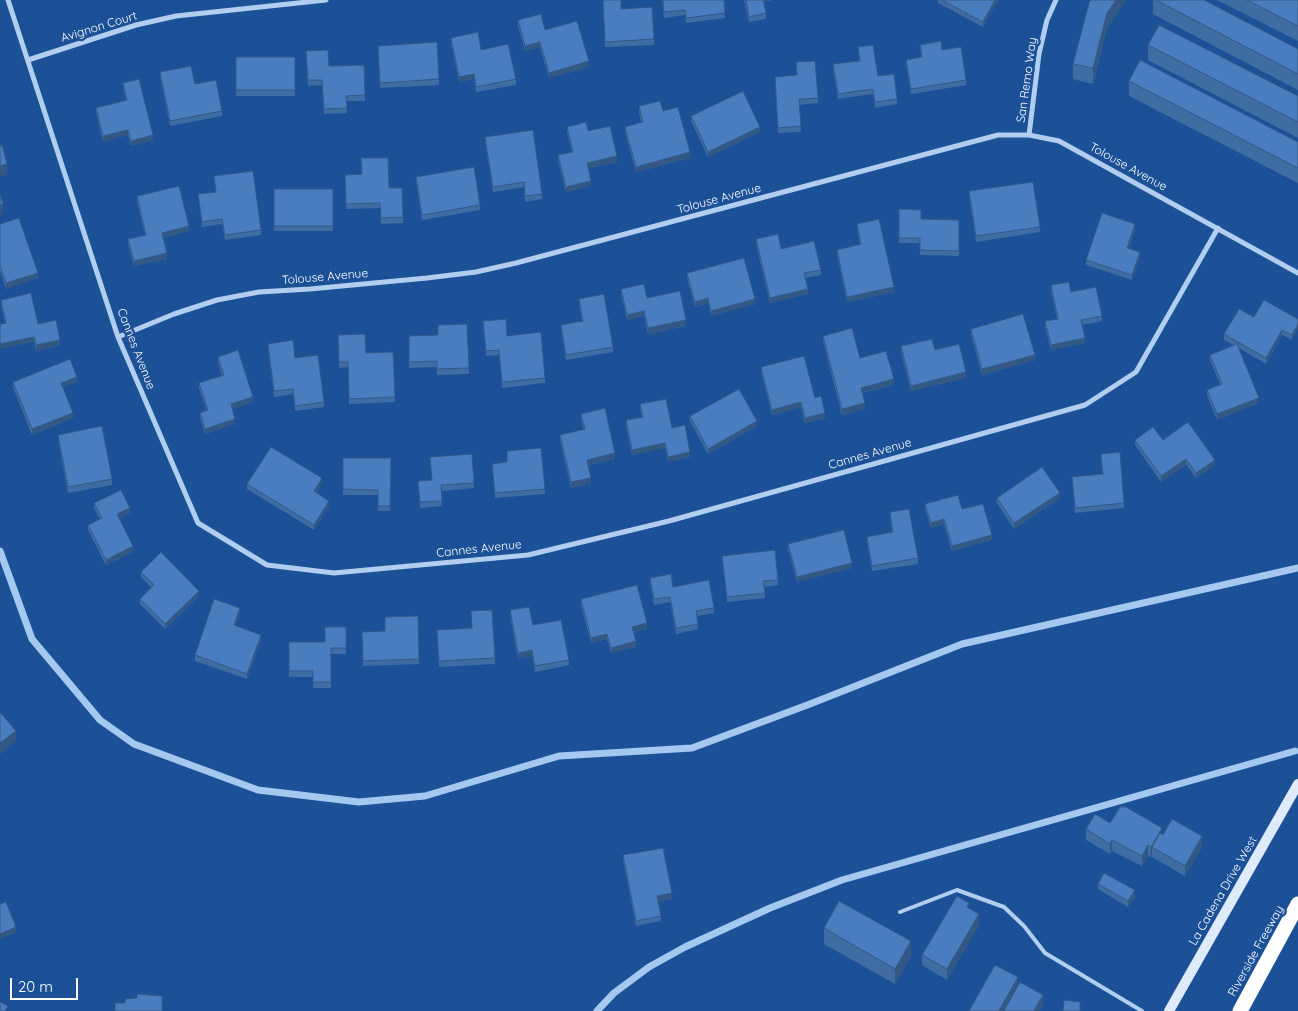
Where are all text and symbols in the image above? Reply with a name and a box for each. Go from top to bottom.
street label: Avignon Court [59,9,139,45]
street label: San Remo Way [1014,36,1040,124]
street label: Tolouse Avenue [1087,140,1169,194]
street label: Tolouse Avenue [675,181,763,217]
street label: Tolouse Avenue [281,266,369,288]
street label: Cannes Avenue [114,306,158,392]
street label: Cannes Avenue [827,435,913,473]
street label: Cannes Avenue [436,537,522,561]
street label: La Cadena Drive West [1186,834,1260,948]
street label: Riverside Freeway [1225,903,1287,999]
scale bar [12,968,80,1000]
text: 20 m [18,977,53,996]

